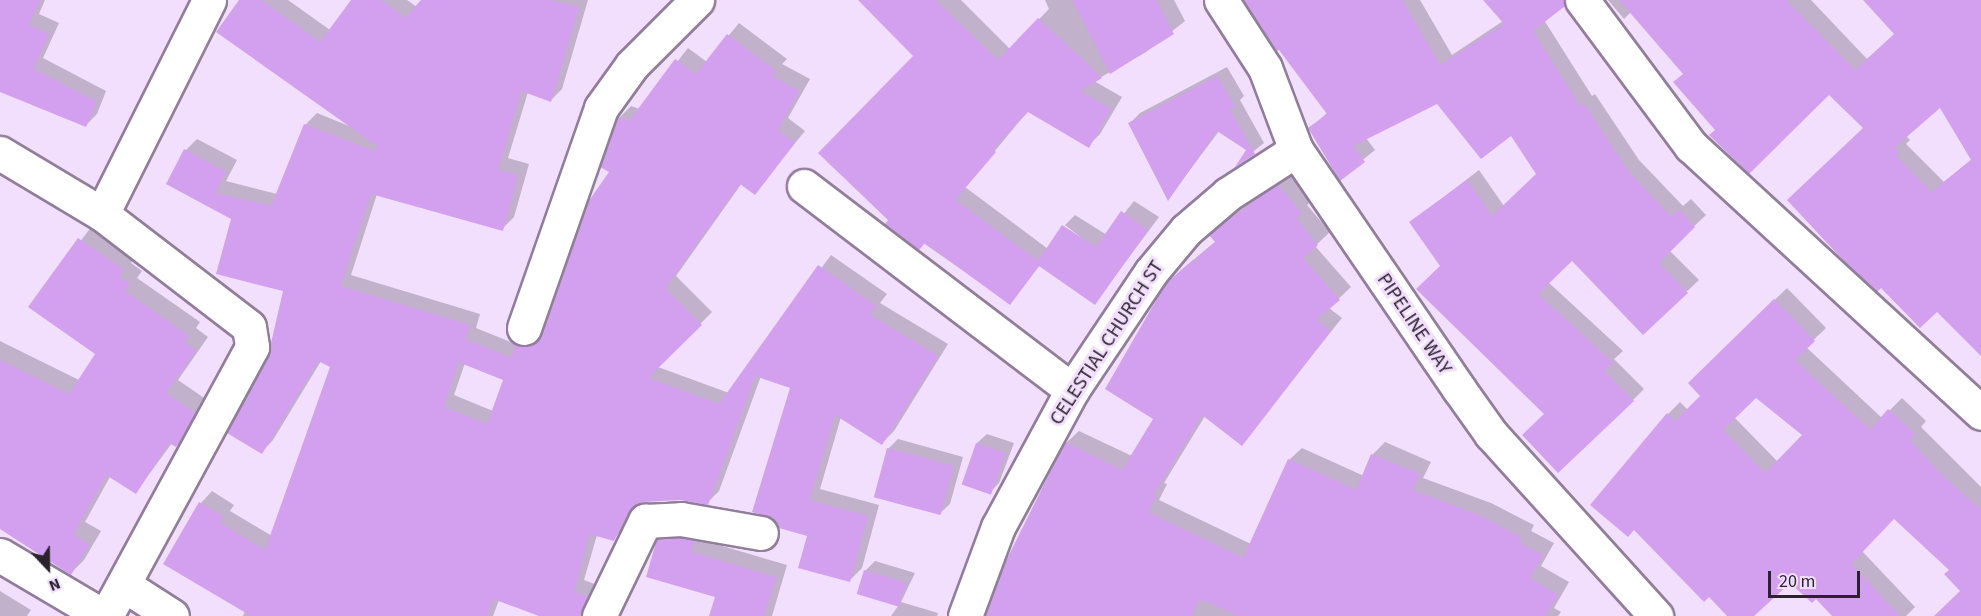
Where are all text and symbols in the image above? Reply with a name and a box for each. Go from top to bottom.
street label: CELESTIAL CHURCH ST [1045,256,1169,430]
street label: PIPELINE WAY [1371,269,1457,379]
north arrow [18,538,78,598]
scale bar [1771,559,1862,597]
text: 20 m [1779,569,1815,594]
text: N [46,572,64,597]

